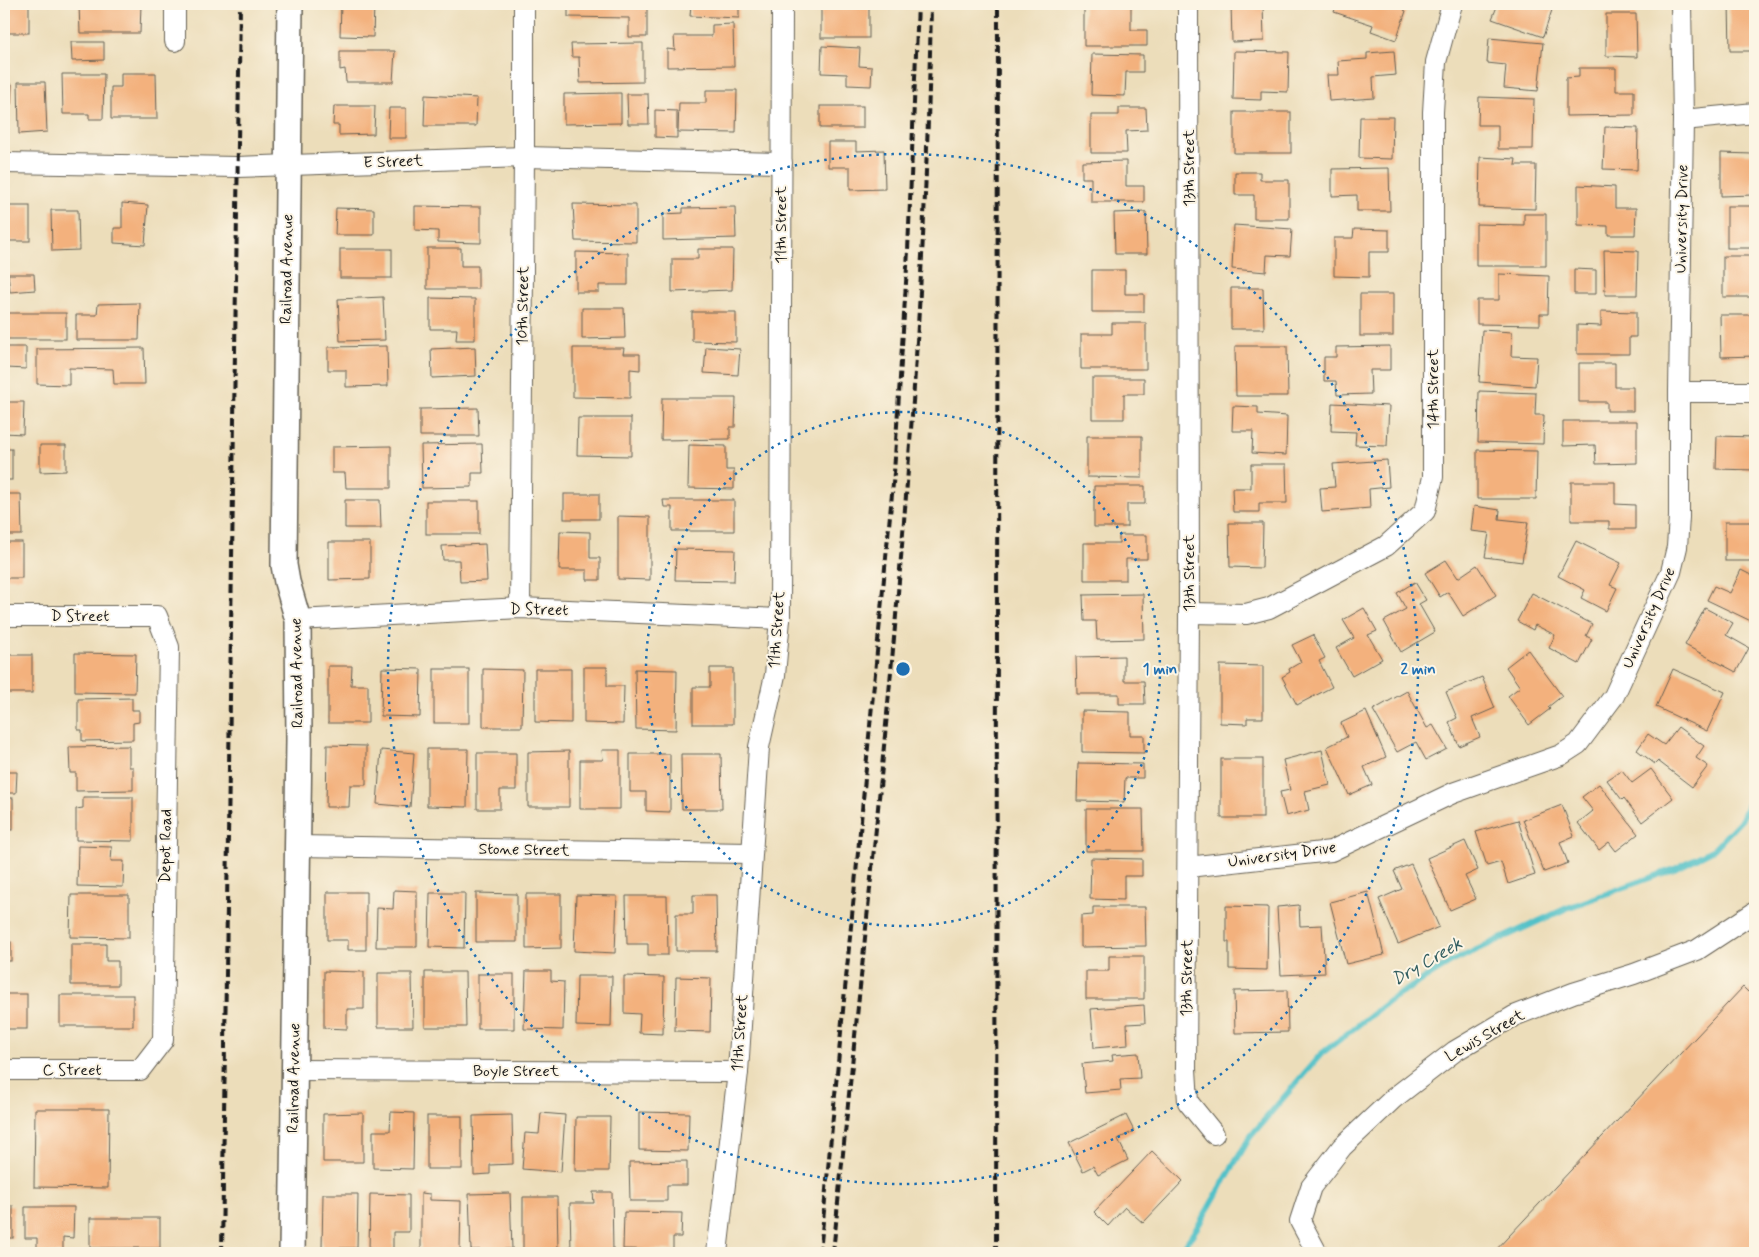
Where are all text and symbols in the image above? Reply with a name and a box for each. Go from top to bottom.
street label: 13th Street [1179,129,1200,207]
street label: E Street [363,150,424,174]
street label: University Drive [1671,164,1693,274]
street label: 11th Street [771,186,792,264]
street label: Railroad Avenue [276,214,298,324]
street label: 10th Street [512,265,534,346]
street label: 14th Street [1423,348,1444,429]
street label: 13th Street [1179,534,1200,612]
street label: University Drive [1617,564,1681,672]
street label: 11th Street [764,590,790,669]
street label: D Street [510,599,568,621]
street label: D Street [51,606,109,627]
street label: Railroad Avenue [286,618,308,728]
centre of rings [894,660,912,678]
text: 1 min [1143,660,1177,680]
text: 2 min [1400,660,1436,680]
street label: Depot Road [155,809,177,883]
street label: University Drive [1227,837,1337,873]
street label: Stone Street [478,839,570,861]
water label: Dry Creek [1387,932,1467,992]
street label: 13th Street [1176,938,1198,1017]
street label: 11th Street [727,993,753,1072]
street label: Lewis Street [1442,1005,1529,1067]
street label: Railroad Avenue [283,1023,305,1133]
street label: C Street [43,1060,101,1081]
street label: Boyle Street [473,1061,560,1082]

